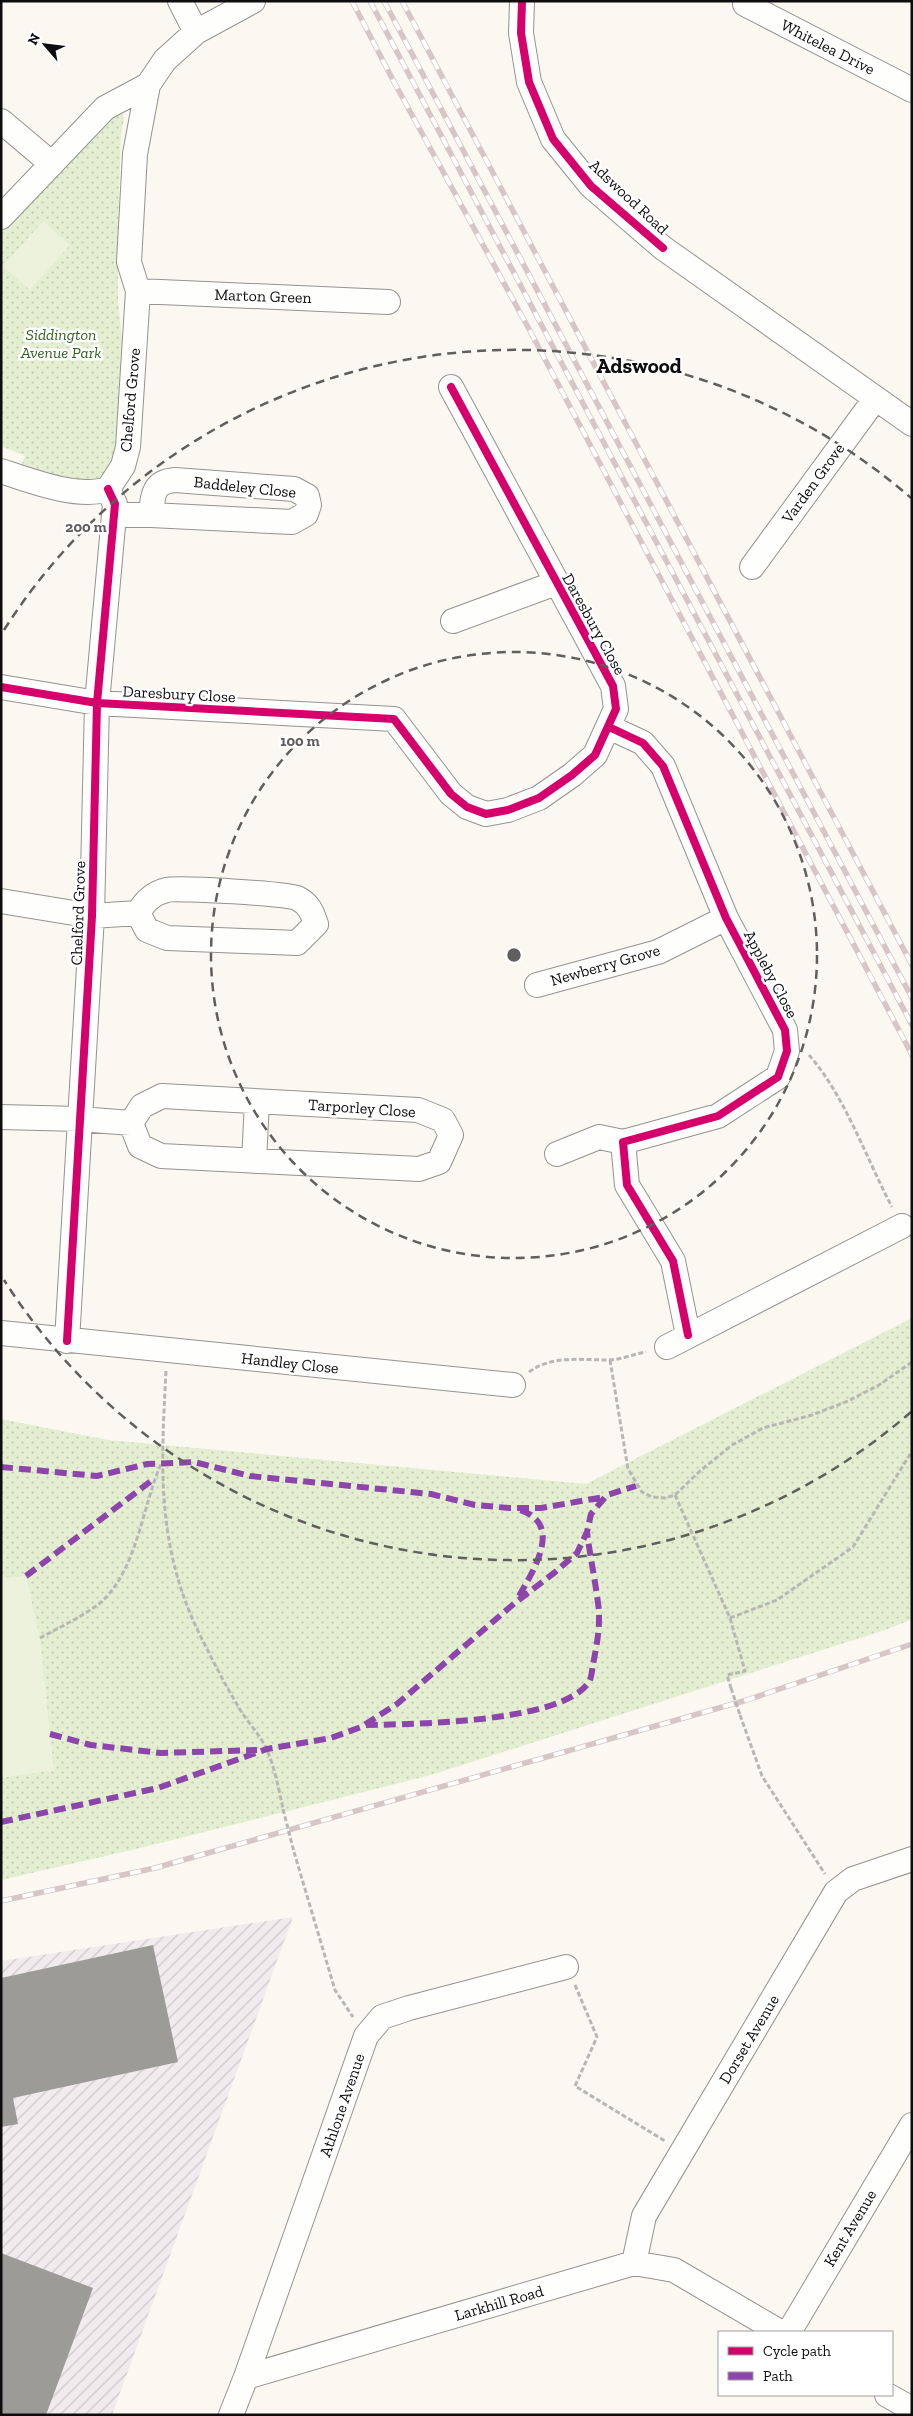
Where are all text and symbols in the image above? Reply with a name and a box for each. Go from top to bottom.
street label: Whitelea Drive [778,15,878,79]
north arrow [20,20,70,70]
text: N [24,30,44,48]
street label: Adswood Road [585,156,673,239]
street label: Marton Green [214,285,313,307]
park label: Siddington Avenue Park [20,325,101,362]
street label: Chelford Grove [116,347,144,453]
district label: Adswood [596,353,682,378]
street label: Varden Grove [777,439,848,527]
street label: Baddeley Close [193,472,297,502]
text: 200 m [65,518,107,536]
street label: Daresbury Close [558,570,630,678]
street label: Daresbury Close [122,682,236,706]
text: 100 m [280,732,320,750]
street label: Chelford Grove [67,860,89,966]
street label: Appleby Close [740,927,802,1021]
street label: Newberry Grove [548,940,662,990]
centre of rings [505,946,523,964]
street label: Tarporley Close [308,1095,416,1121]
street label: Handley Close [240,1348,340,1378]
street label: Dorset Avenue [715,1991,783,2087]
street label: Athlone Avenue [315,2051,369,2159]
street label: Kent Avenue [820,2186,880,2270]
street label: Larkhill Road [452,2281,546,2325]
legend [718,2331,893,2396]
text: Cycle path [763,2342,832,2360]
text: Path [763,2367,793,2385]

